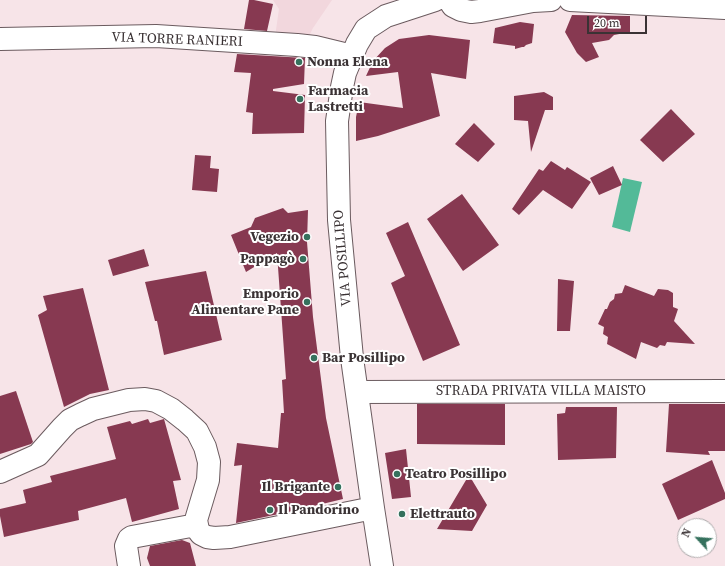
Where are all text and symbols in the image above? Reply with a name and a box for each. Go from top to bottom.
scale bar [589,8,649,34]
text: 20 m [594,15,620,31]
street label: VIA TORRE RANIERI [111,29,243,51]
place label: Nonna Elena [307,54,388,70]
marker: Nonna Elena [294,57,304,67]
place label: Farmacia Lastretti [308,83,368,116]
marker: Farmacia Lastretti [295,94,305,104]
street label: VIA POSILLIPO [330,209,356,307]
place label: Vegezio [250,229,299,245]
marker: Vegezio [302,232,312,242]
place label: Pappagò [240,251,295,267]
marker: Pappagò [298,254,308,264]
place label: Emporio Alimentare Pane [191,286,299,318]
marker: Emporio Alimentare Pane [302,297,312,307]
place label: Bar Posillipo [322,350,405,366]
marker: Bar Posillipo [309,353,319,363]
street label: STRADA PRIVATA VILLA MAISTO [436,383,646,399]
place label: Teatro Posillipo [405,466,507,482]
marker: Teatro Posillipo [392,469,402,479]
place label: Il Brigante [261,479,330,495]
marker: Il Brigante [333,482,343,492]
place label: Il Pandorino [278,502,359,518]
marker: Il Pandorino [265,505,275,515]
place label: Elettrauto [410,506,475,522]
marker: Elettrauto [397,509,407,519]
north arrow [677,518,717,558]
text: N [678,526,695,540]

